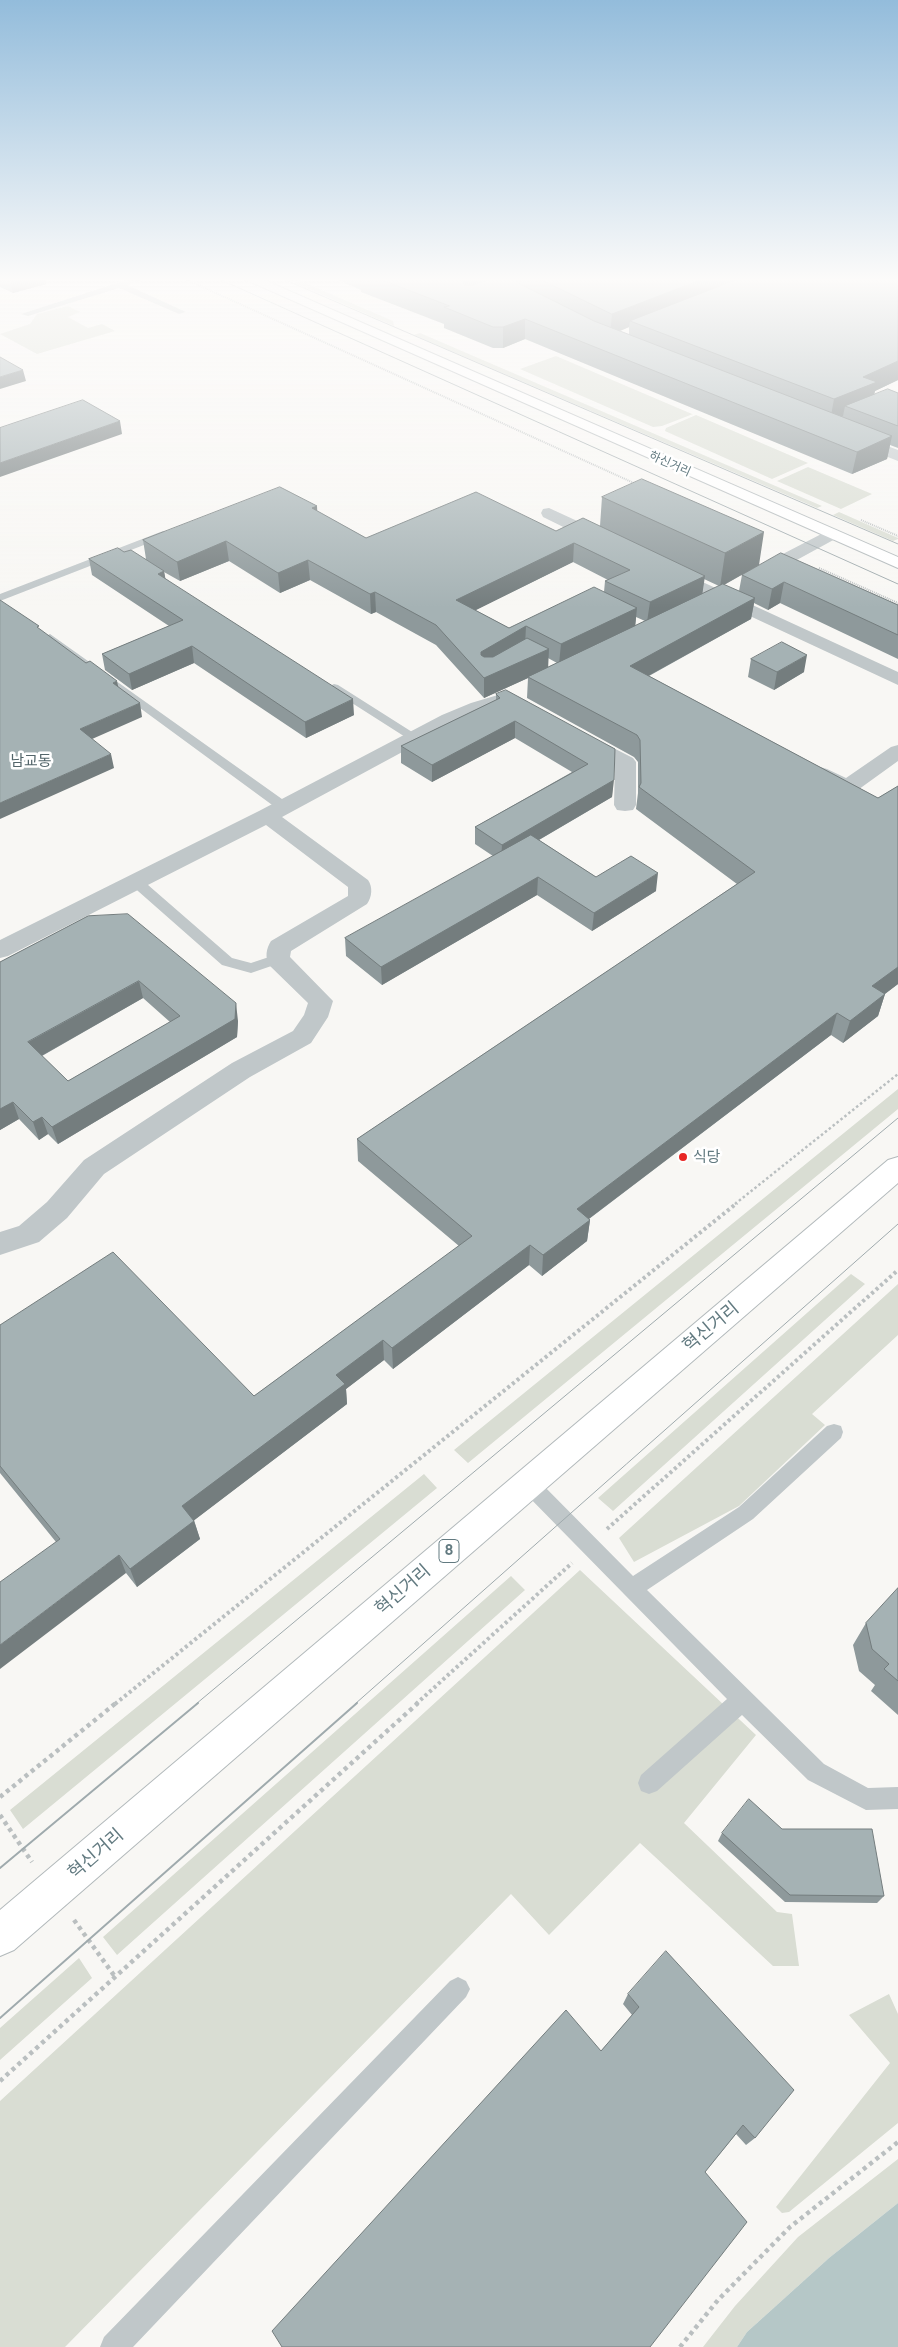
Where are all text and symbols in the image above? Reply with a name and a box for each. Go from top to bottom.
street label: 하신거리 [647,448,693,480]
district label: 남교동 [10,752,52,770]
place label: 식당 [693,1148,721,1166]
marker: 식당 [677,1151,689,1163]
street label: 혁신거리 [679,1297,743,1357]
road number: 8 [439,1540,459,1562]
street label: 혁신거리 [371,1560,435,1620]
street label: 혁신거리 [64,1824,128,1884]

